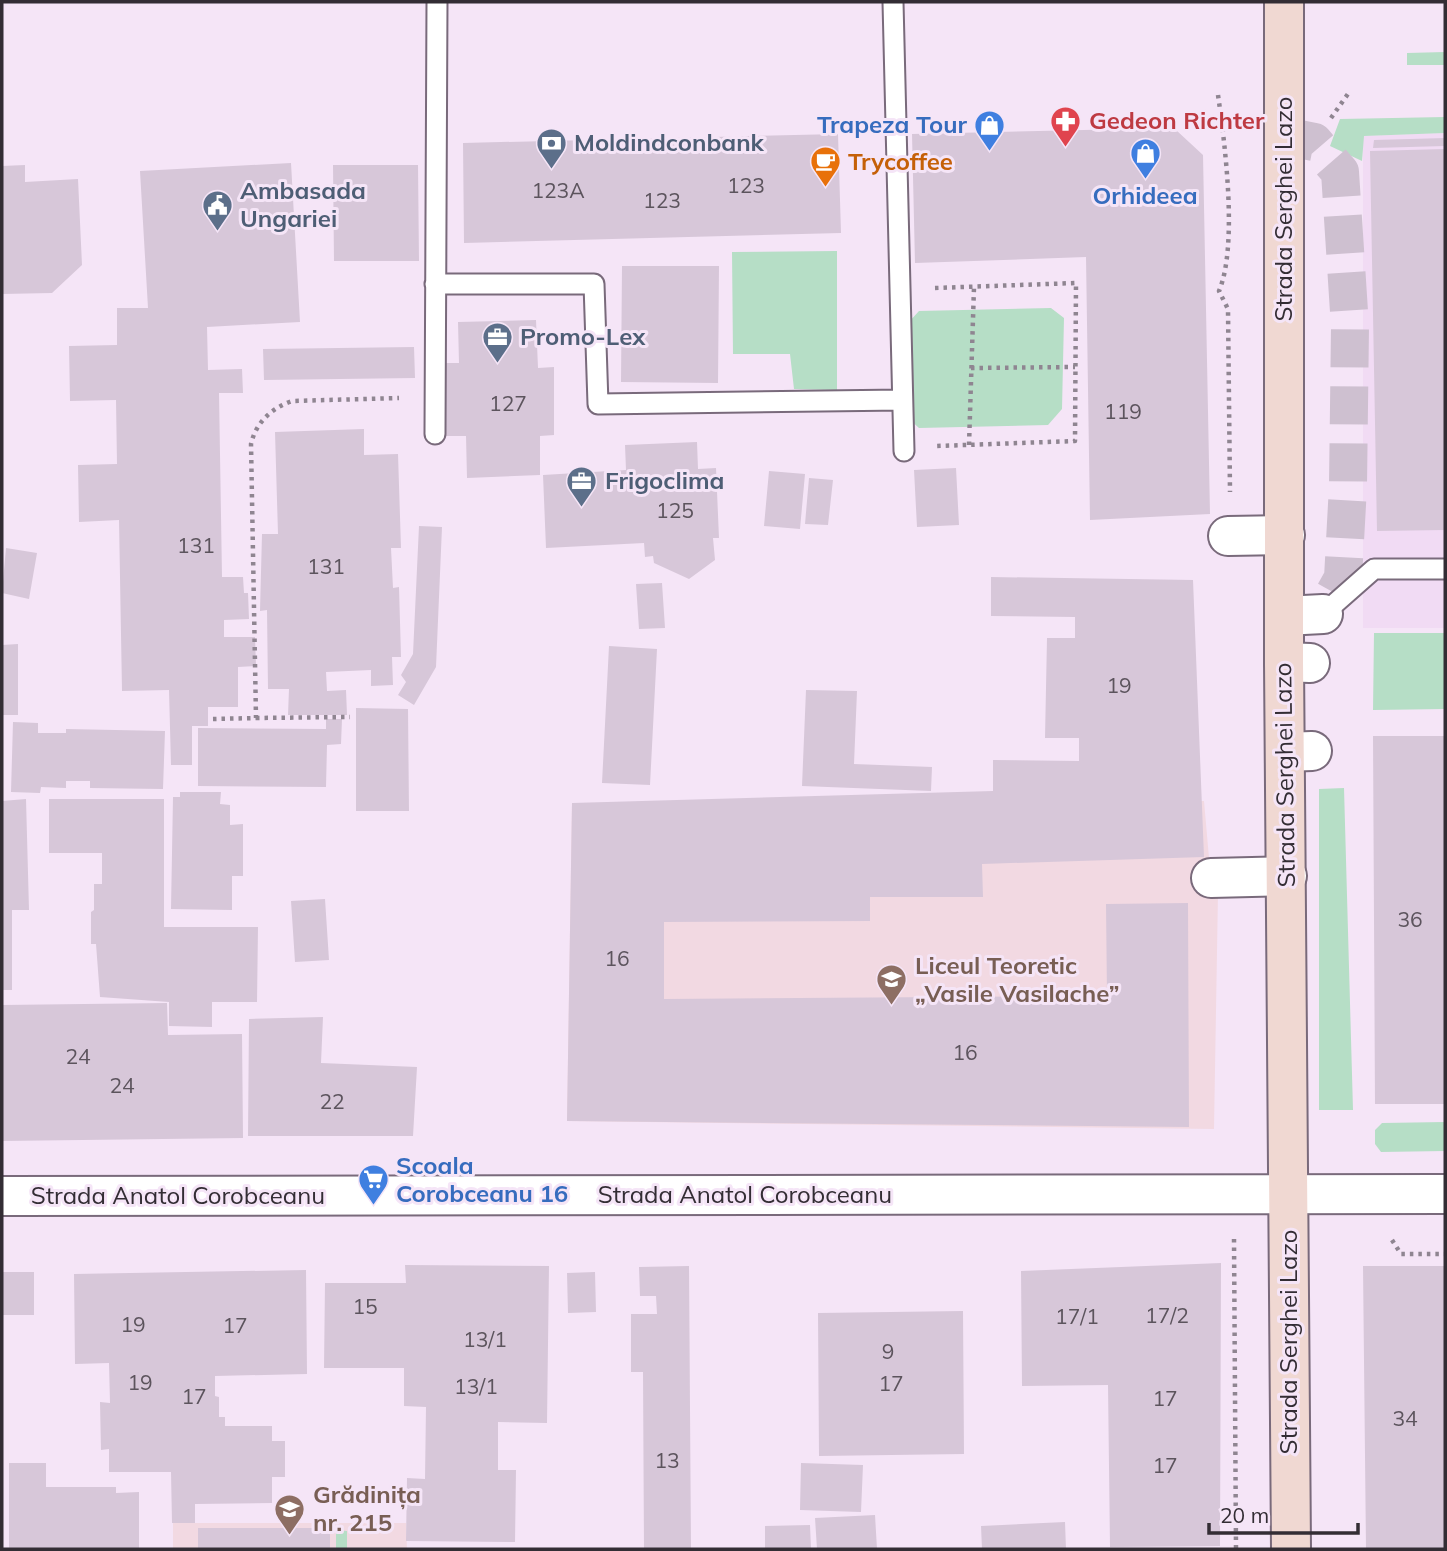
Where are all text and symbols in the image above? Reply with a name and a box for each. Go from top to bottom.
street label: Strada Serghei Lazo [1268,97,1298,321]
pharmacy icon: Gedeon Richter [1049,104,1083,148]
place label: Gedeon Richter [1089,105,1265,135]
shop icon: Trapeza Tour [973,108,1007,152]
place label: Trapeza Tour [817,109,968,139]
bank icon: Moldindconbank [534,126,568,170]
place label: Moldindconbank [574,127,765,157]
shop icon: Orhideea [1128,137,1162,181]
cafe icon: Trycoffee [808,145,842,189]
place label: Trycoffee [848,146,953,176]
house number: 123 [727,172,765,198]
place label: Ambasada Ungariei [240,175,366,233]
house number: 123A [531,177,585,203]
place label: Orhideea [1092,180,1198,210]
house number: 123 [643,187,681,213]
public building icon: Ambasada Ungariei [200,188,234,232]
office icon: Promo-Lex [480,320,514,364]
place label: Promo-Lex [520,321,646,351]
house number: 127 [489,390,527,416]
house number: 119 [1104,398,1142,424]
office icon: Frigoclima [565,464,599,508]
place label: Frigoclima [605,465,724,495]
house number: 125 [656,497,694,523]
house number: 131 [177,532,215,558]
house number: 131 [307,553,345,579]
street label: Strada Serghei Lazo [1267,662,1301,888]
house number: 19 [1106,672,1132,698]
house number: 36 [1397,906,1423,932]
house number: 16 [604,945,630,971]
place label: Liceul Teoretic „Vasile Vasilache” [915,950,1119,1008]
school or university icon: Liceul Teoretic „Vasile Vasilache” [875,963,909,1007]
house number: 16 [952,1039,978,1065]
house number: 24 [65,1043,91,1069]
house number: 24 [109,1072,135,1098]
house number: 22 [319,1088,345,1114]
place label: Scoala Corobceanu 16 [396,1150,568,1208]
supermarket icon: Scoala Corobceanu 16 [356,1163,390,1207]
street label: Strada Anatol Corobceanu [598,1179,892,1209]
street label: Strada Anatol Corobceanu [31,1180,325,1210]
street label: Strada Serghei Lazo [1273,1230,1303,1454]
house number: 15 [352,1293,378,1319]
house number: 17/2 [1145,1302,1189,1328]
house number: 17/1 [1055,1303,1099,1329]
house number: 19 [120,1311,146,1337]
house number: 17 [222,1312,248,1338]
house number: 13/1 [463,1326,507,1352]
house number: 9 [882,1338,894,1364]
house number: 19 [127,1369,153,1395]
house number: 17 [878,1370,904,1396]
house number: 13/1 [454,1373,498,1399]
house number: 17 [181,1383,207,1409]
house number: 17 [1152,1385,1178,1411]
house number: 34 [1392,1405,1418,1431]
house number: 13 [654,1447,680,1473]
house number: 17 [1152,1452,1178,1478]
place label: Grădinița nr. 215 [313,1479,421,1537]
school or university icon: Grădinița nr. 215 [273,1492,307,1536]
scale bar [1209,1492,1358,1536]
text: 20 m [1220,1502,1269,1528]

